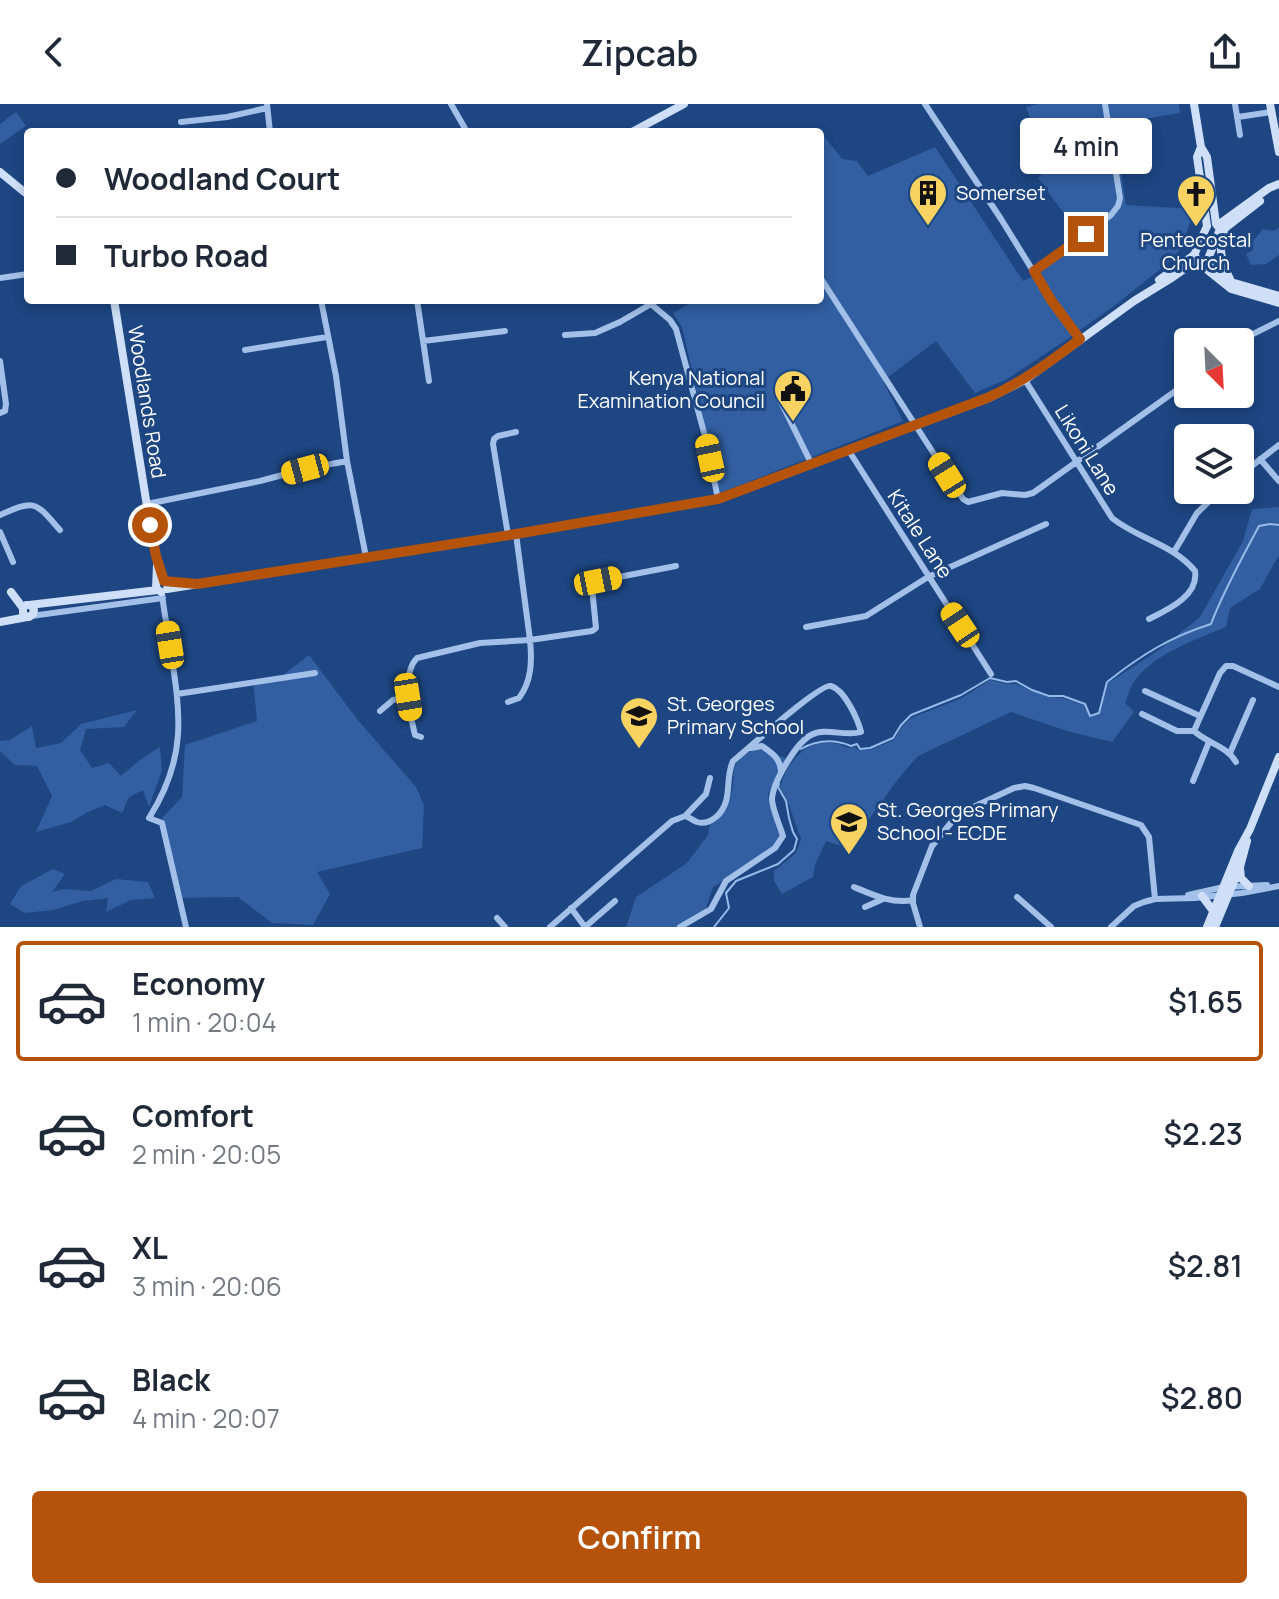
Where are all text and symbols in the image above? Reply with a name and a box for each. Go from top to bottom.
text: Zipcab [581,28,698,77]
icon: back [32,30,76,74]
icon: share [1203,30,1247,74]
callout: 4 min [1020,118,1152,174]
text: 4 min [1053,128,1119,164]
text: Woodland Court [104,158,340,199]
building icon: Somerset [907,172,949,227]
church icon: Pentecostal Church [1175,173,1217,228]
place label: Somerset [956,179,1046,206]
route end [1068,216,1104,252]
place label: Pentecostal Church [1140,226,1252,276]
text: Turbo Road [104,235,269,276]
street label: Woodlands Road [122,324,173,480]
north arrow [1174,328,1254,408]
map controls [1174,328,1254,504]
place label: Kenya National Examination Council [577,364,765,414]
public building icon: Kenya National Examination Council [772,368,814,423]
street label: Likoni Lane [1049,399,1126,500]
button: layers [1174,424,1254,504]
car [693,432,727,484]
car [924,448,970,502]
car [279,451,331,487]
street label: Kitale Lane [882,484,959,583]
route start [132,507,168,543]
car [572,565,624,597]
car [937,598,983,652]
car [154,619,186,671]
car [392,671,424,723]
place label: St. Georges Primary School [667,690,804,740]
school or university icon: St. Georges Primary School [618,695,660,750]
place label: St. Georges Primary School - ECDE [877,796,1059,846]
school or university icon: St. Georges Primary School - ECDE [828,801,870,856]
text: Economy [132,963,265,1004]
icon: car [36,965,108,1037]
text: $1.65 [1168,981,1243,1022]
text: 1 min · 20:04 [132,1004,277,1040]
text: Comfort [132,1095,254,1136]
icon: car [36,1097,108,1169]
text: $2.23 [1164,1113,1243,1154]
text: 2 min · 20:05 [132,1136,281,1172]
text: XL [132,1227,168,1268]
icon: car [36,1229,108,1301]
text: $2.81 [1168,1245,1243,1286]
text: 3 min · 20:06 [132,1268,282,1304]
text: Black [132,1359,210,1400]
icon: car [36,1361,108,1433]
text: $2.80 [1161,1377,1243,1418]
text: 4 min · 20:07 [132,1400,280,1436]
button: Confirm [32,1491,1247,1583]

